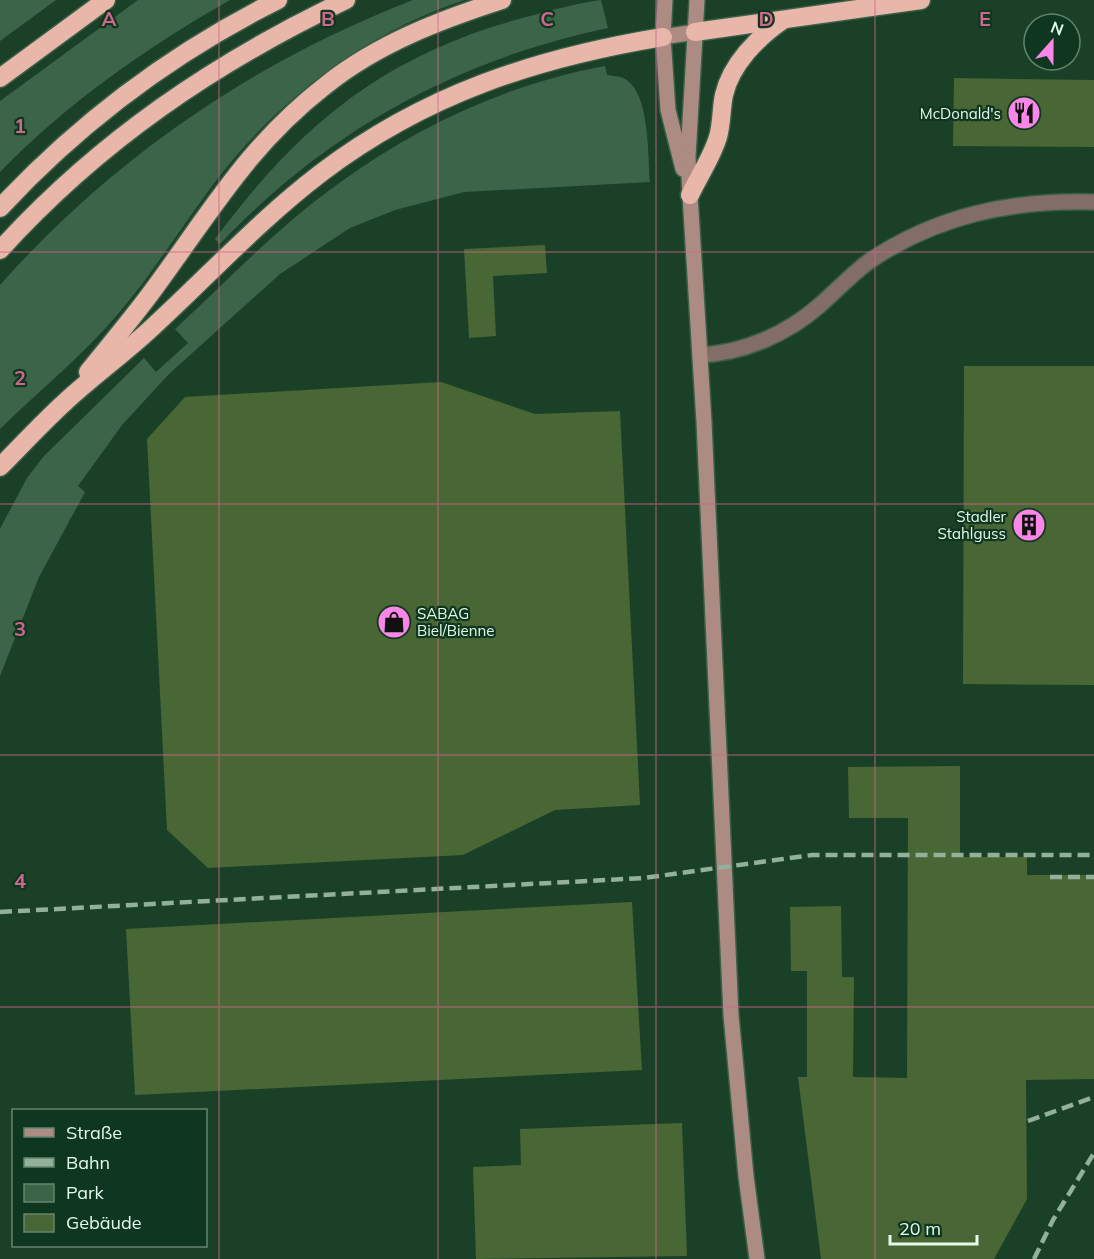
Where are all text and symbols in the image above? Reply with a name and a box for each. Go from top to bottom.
text: A [102,6,117,31]
text: B [321,6,335,31]
text: C [540,6,554,31]
text: D [758,6,774,31]
text: E [979,6,991,31]
north arrow [1022,12,1082,72]
text: N [1048,16,1067,39]
restaurant icon: McDonald's [1006,95,1042,131]
place label: McDonald's [920,104,1001,123]
text: 1 [14,113,26,138]
text: 2 [14,365,26,390]
place label: Stadler Stahlguss [937,507,1007,543]
building icon: Stadler Stahlguss [1011,507,1047,543]
shop icon: SABAG Biel/Bienne [376,604,412,640]
place label: SABAG Biel/Bienne [417,604,494,640]
text: 3 [14,616,26,641]
text: 4 [14,868,26,893]
legend [12,1109,207,1247]
text: Straße [66,1121,122,1144]
text: Bahn [66,1151,110,1174]
text: Park [66,1181,105,1204]
scale bar [890,1208,977,1246]
text: Gebäude [66,1211,142,1234]
text: 20 m [899,1217,941,1240]

